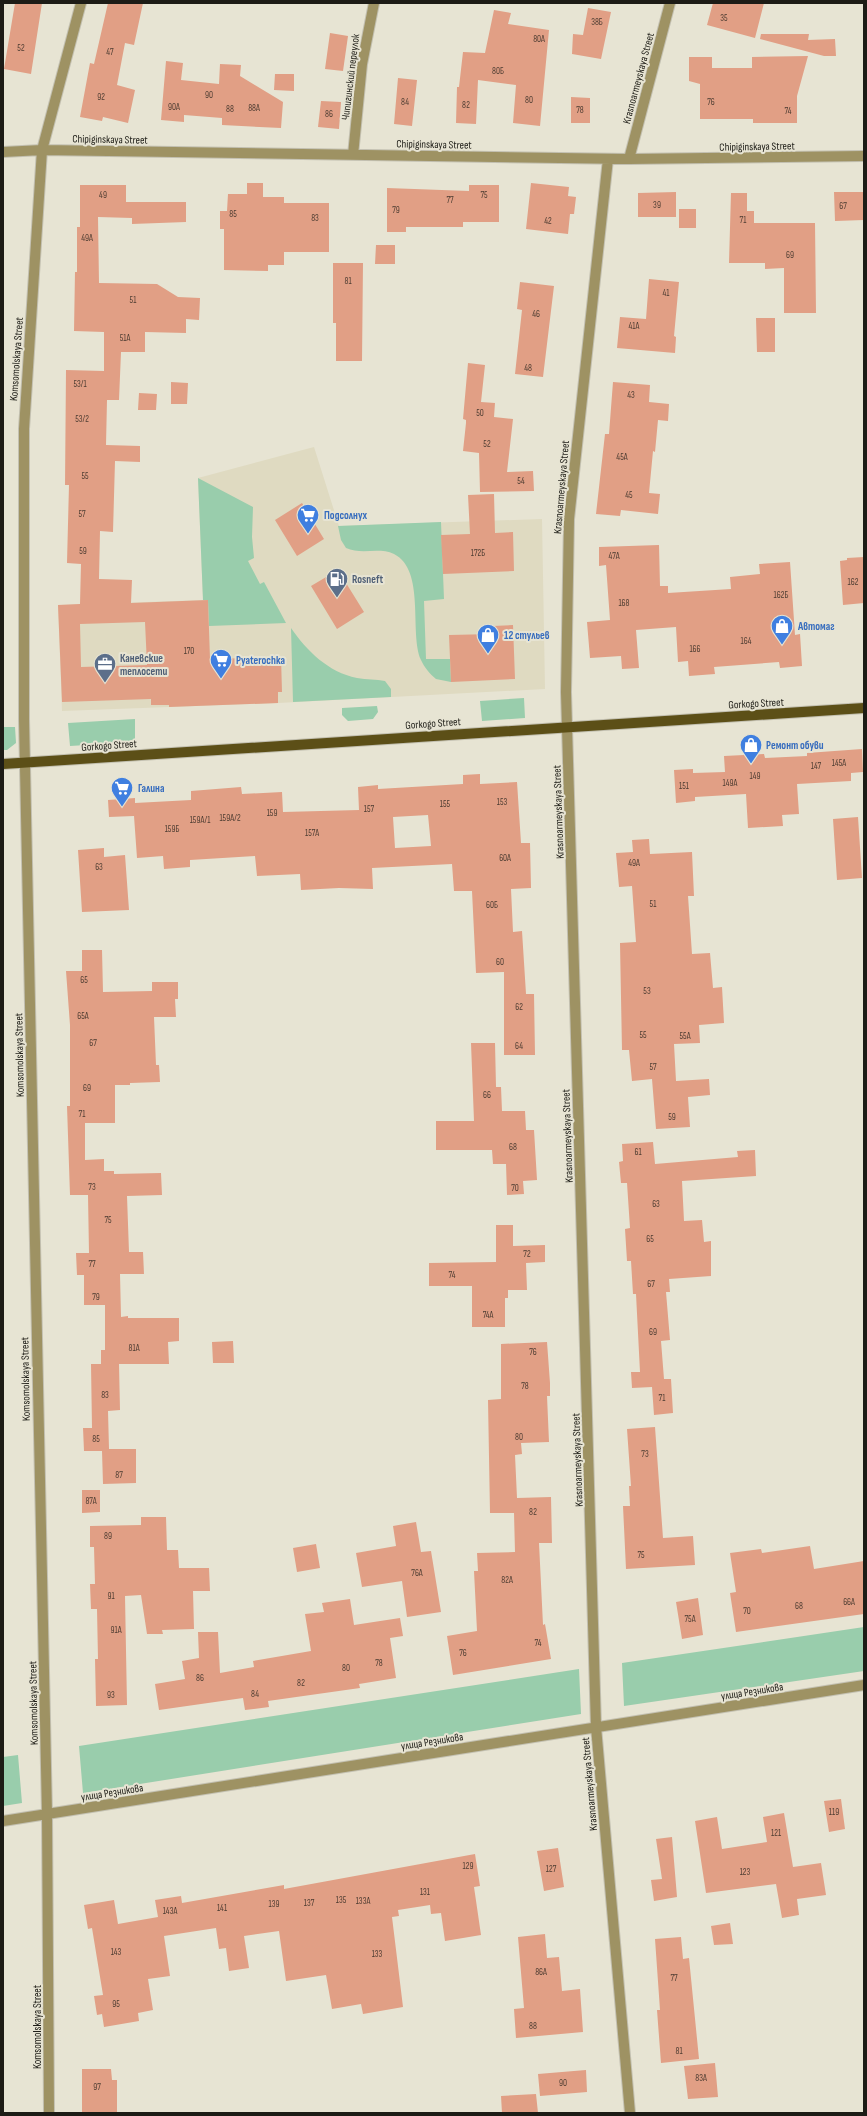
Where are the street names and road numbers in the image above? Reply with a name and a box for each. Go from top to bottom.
street label: Krasnoarmeyskaya Street [620,30,657,125]
street label: Чипигинский переулок [339,32,362,121]
street label: Chipiginskaya Street [72,132,148,147]
street label: Chipiginskaya Street [396,137,472,152]
street label: Chipiginskaya Street [719,139,795,154]
street label: Komsomolskaya Street [7,316,26,401]
street label: Krasnoarmeyskaya Street [551,439,572,534]
street label: Gorkogo Street [728,696,785,711]
street label: Gorkogo Street [405,715,462,732]
street label: Gorkogo Street [81,737,138,754]
street label: Krasnoarmeyskaya Street [550,764,567,859]
street label: Komsomolskaya Street [12,1012,27,1097]
street label: Krasnoarmeyskaya Street [559,1088,576,1183]
street label: Komsomolskaya Street [18,1336,33,1421]
street label: Krasnoarmeyskaya Street [569,1412,586,1507]
street label: Komsomolskaya Street [26,1660,41,1745]
street label: улица Резникова [720,1680,784,1703]
street label: улица Резникова [400,1730,464,1753]
street label: Krasnoarmeyskaya Street [579,1736,600,1831]
street label: улица Резникова [80,1781,144,1804]
street label: Komsomolskaya Street [31,1984,44,2069]

